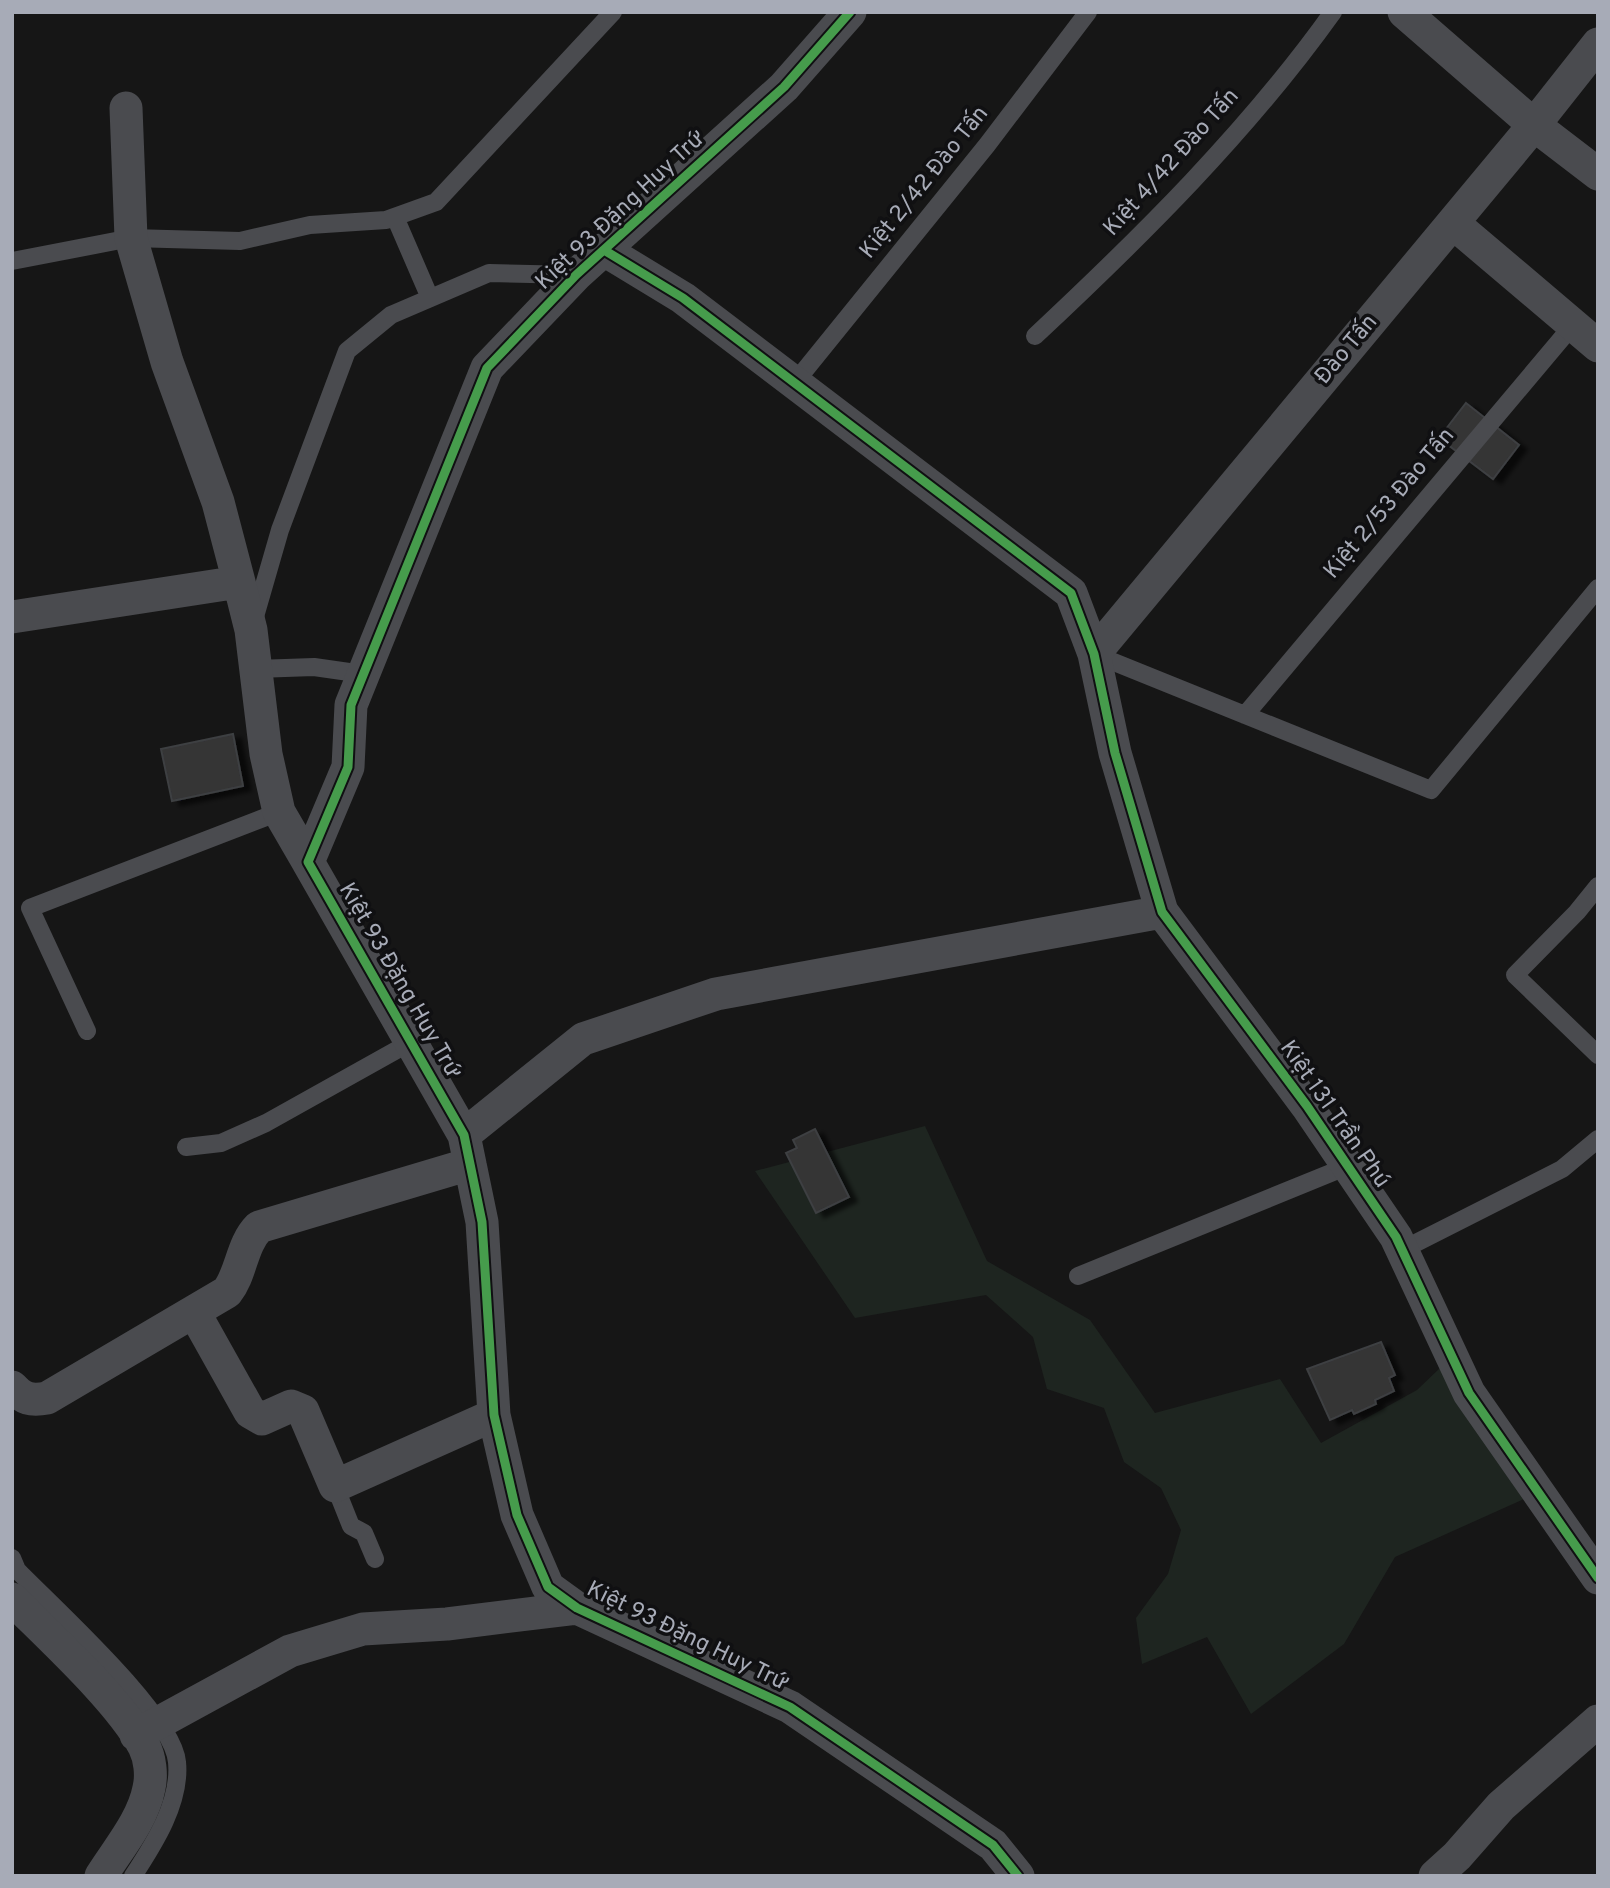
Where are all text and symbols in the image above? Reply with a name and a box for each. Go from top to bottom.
street label: Kiệt 4/42 Đào Tấn [1097,82,1246,243]
street label: Kiệt 2/42 Đào Tấn [854,100,996,266]
street label: Kiệt 93 Đặng Huy Trứ [530,125,712,297]
street label: Đào Tấn [1309,308,1385,391]
street label: Kiệt 2/53 Đào Tấn [1317,422,1462,586]
street label: Kiệt 93 Đặng Huy Trứ [331,878,467,1084]
street label: Kiệt 131 Trần Phú [1272,1035,1396,1194]
street label: Kiệt 93 Đặng Huy Trứ [581,1575,793,1699]

